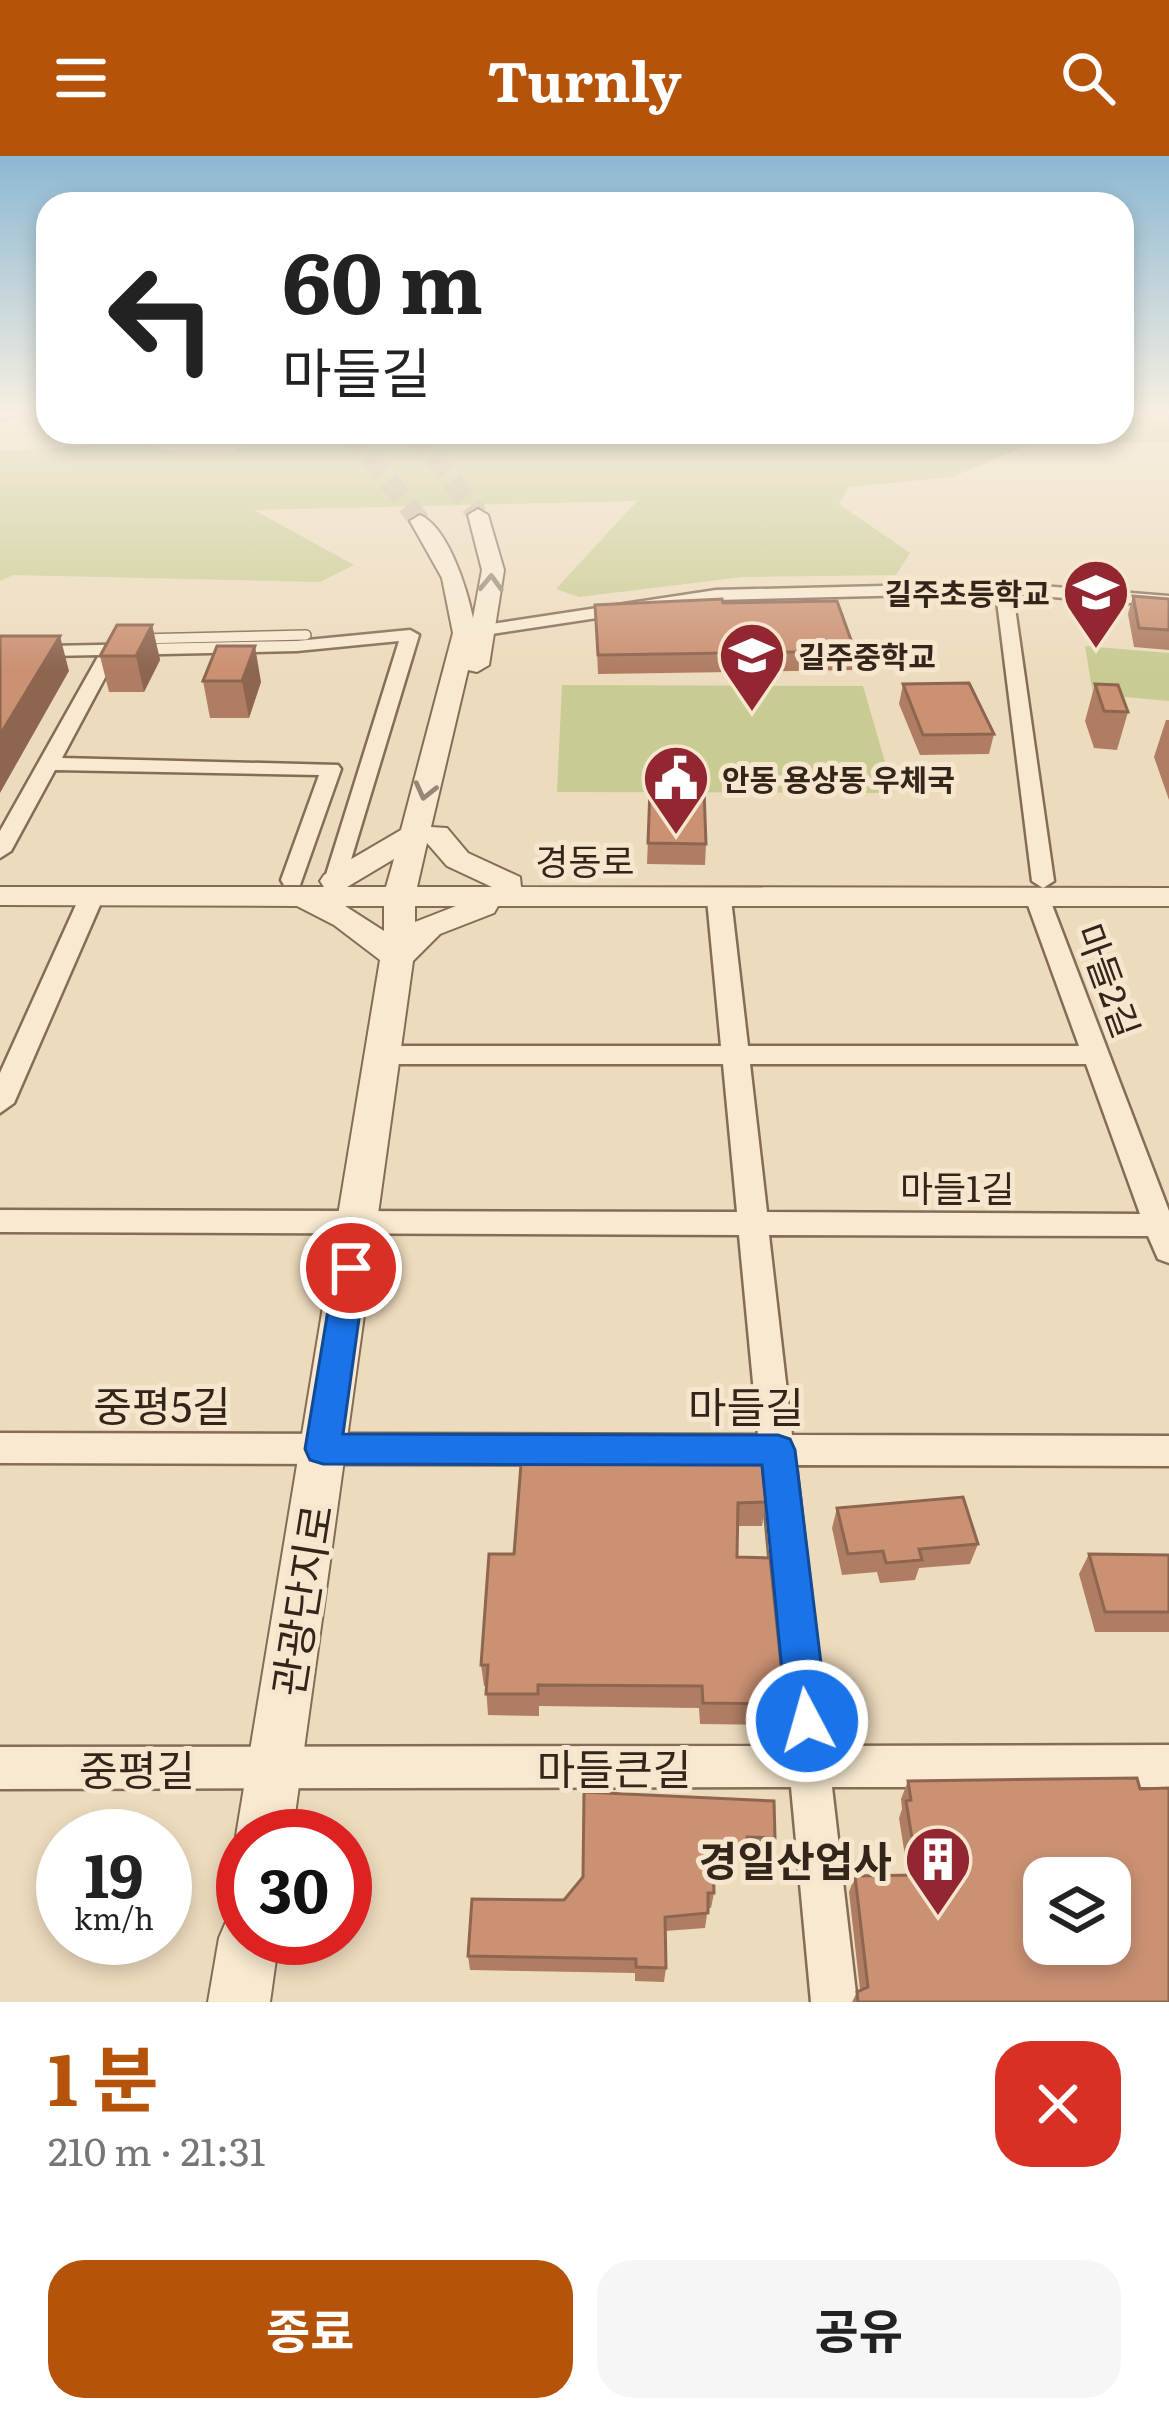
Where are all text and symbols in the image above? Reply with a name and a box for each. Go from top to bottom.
text: Turnly [487,38,682,119]
icon: menu [48,45,114,111]
icon: search [1055,45,1121,111]
text: 60 m [282,215,483,340]
icon: left [84,240,240,396]
text: 마들길 [282,329,431,410]
school or university icon: 길주초등학교 [1061,557,1131,651]
place label: 길주초등학교 [884,570,1050,614]
one-way arrow [478,573,504,592]
school or university icon: 길주중학교 [717,620,787,714]
place label: 길주중학교 [798,633,936,677]
public building icon: 안동 용상동 우체국 [641,743,711,837]
place label: 안동 용상동 우체국 [722,756,955,800]
one-way arrow [414,780,439,800]
street label: 경동로 [535,833,635,886]
street label: 마들2길 [1065,916,1155,1044]
street label: 마들1길 [900,1160,1014,1213]
pin [300,1217,402,1319]
icon: arrive [318,1235,384,1301]
street label: 중평5길 [93,1373,231,1435]
street label: 마들길 [688,1374,804,1436]
street label: 관광단지로 [254,1500,346,1700]
position arrow [744,1658,870,1784]
street label: 마들큰길 [537,1736,691,1798]
street label: 중평길 [79,1737,195,1799]
speed limit sign: 30 [216,1809,372,1965]
building icon: 경일산업사 [903,1824,973,1918]
text: 19 [84,1827,144,1916]
place label: 경일산업사 [699,1828,892,1890]
map controls [1023,1857,1131,1965]
button: layers [1023,1857,1131,1965]
text: km/h [74,1895,154,1939]
text: 1 분 [48,2021,158,2128]
button: close [995,2041,1121,2167]
text: 210 m · 21:31 [48,2120,266,2178]
button: 종료 [48,2260,573,2398]
button: 공유 [597,2260,1121,2398]

